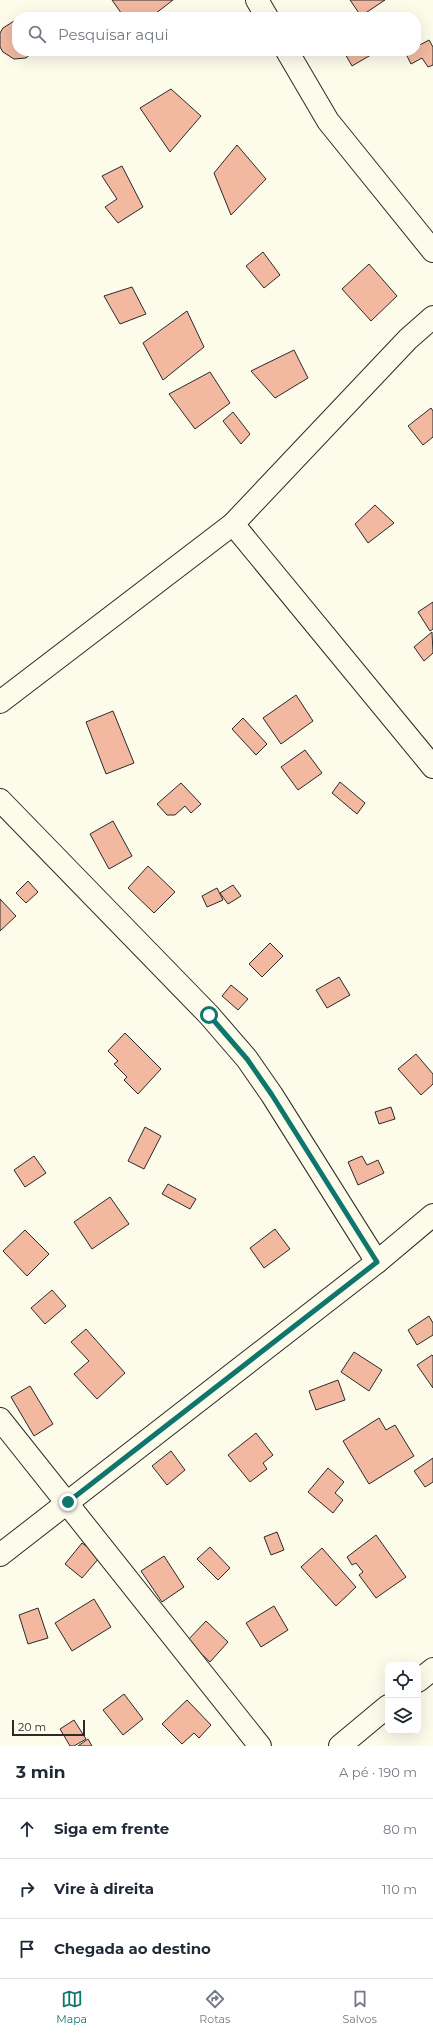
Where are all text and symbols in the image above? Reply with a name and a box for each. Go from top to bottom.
search box [12,12,421,56]
icon: search [26,23,48,45]
text: Pesquisar aqui [58,25,169,44]
route start [200,1006,218,1024]
route end [59,1493,77,1511]
map controls [385,1662,421,1734]
button: locate [385,1662,421,1698]
button: layers [385,1698,421,1734]
scale bar [12,1718,85,1737]
text: 20 m [18,1720,46,1734]
text: 3 min [16,1762,66,1782]
text: A pé · 190 m [339,1764,417,1780]
icon: ahead [16,1818,38,1840]
text: Siga em frente [54,1819,169,1838]
text: 80 m [383,1821,417,1837]
icon: right [16,1878,38,1900]
text: Vire à direita [54,1879,154,1898]
text: 110 m [382,1881,417,1897]
icon: arrive [16,1938,38,1960]
text: Chegada ao destino [54,1939,211,1958]
tab: Mapa [56,1988,87,2026]
tab: Rotas [199,1988,230,2026]
tab: Salvos [343,1988,377,2026]

